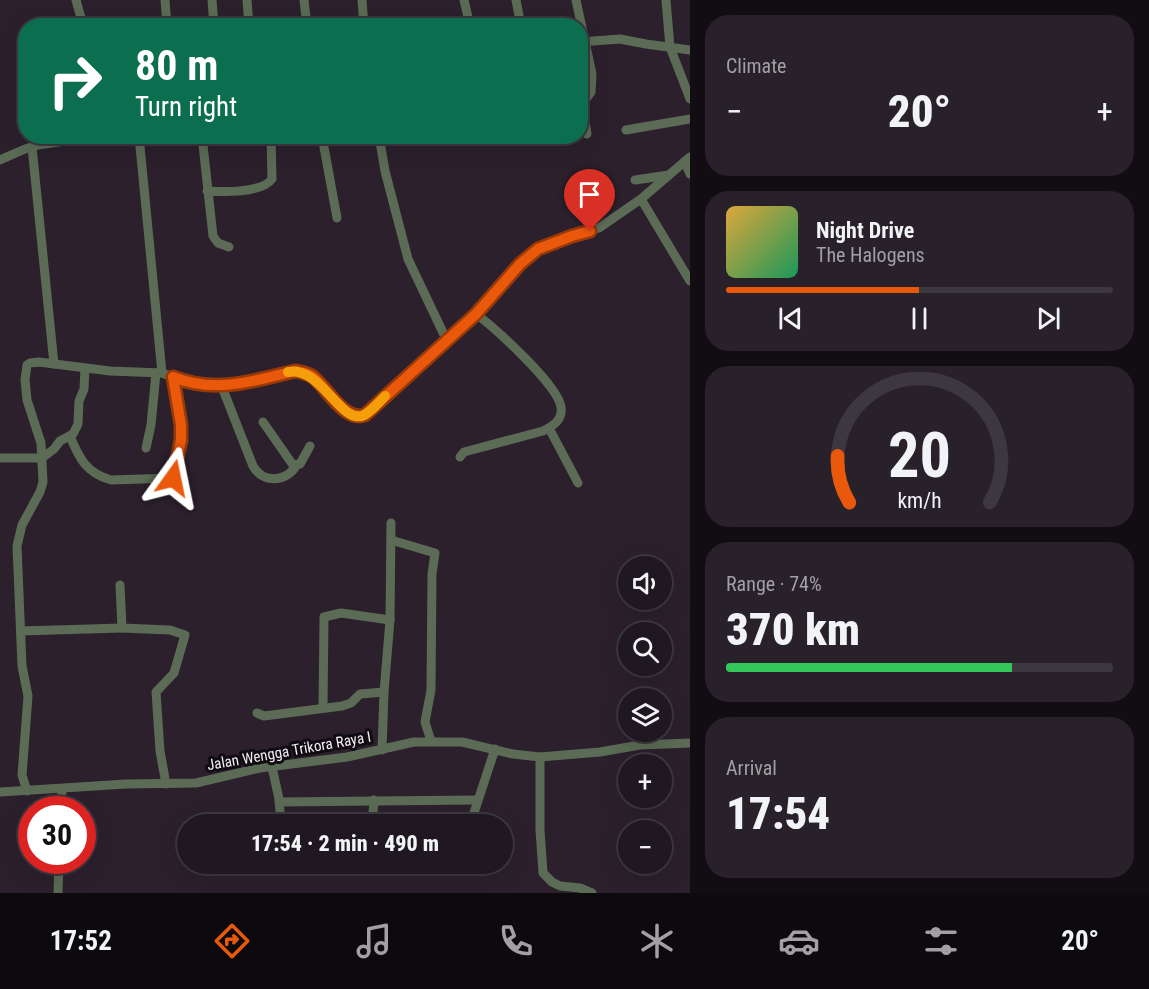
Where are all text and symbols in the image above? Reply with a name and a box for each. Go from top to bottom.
text: 80 m [135,41,218,90]
icon: right [36,42,114,120]
text: Climate [726,54,786,78]
text: 20° [888,85,951,138]
text: Turn right [135,91,237,123]
text: − [726,92,743,131]
text: + [1097,92,1113,131]
pin [564,169,615,231]
icon: arrive [573,178,606,211]
text: Night Drive [816,218,914,243]
text: The Halogens [816,243,925,267]
icon: previous [774,302,807,335]
icon: pause [903,302,936,335]
icon: next [1032,302,1065,335]
text: 20 [888,420,951,493]
position arrow [141,446,205,510]
text: km/h [897,489,942,514]
map controls [618,556,672,874]
button: sound [618,556,672,610]
text: Range · 74% [726,572,822,596]
text: 370 km [726,603,860,656]
button: search [618,622,672,676]
button: layers [618,688,672,742]
street label: Jalan Wengga Trikora Raya I [205,728,373,774]
button: + [618,754,672,808]
text: Arrival [726,756,777,780]
text: 17:54 [726,787,830,840]
speed limit sign: 30 [18,796,96,874]
button: − [618,820,672,874]
text: 17:54 · 2 min · 490 m [251,831,439,856]
icon: directions [211,920,253,962]
icon: music [353,920,395,962]
icon: phone [495,920,537,962]
icon: climate [636,920,678,962]
icon: car [778,920,820,962]
icon: filters [920,920,962,962]
text: 17:52 [50,925,112,957]
text: 20° [1061,925,1099,957]

